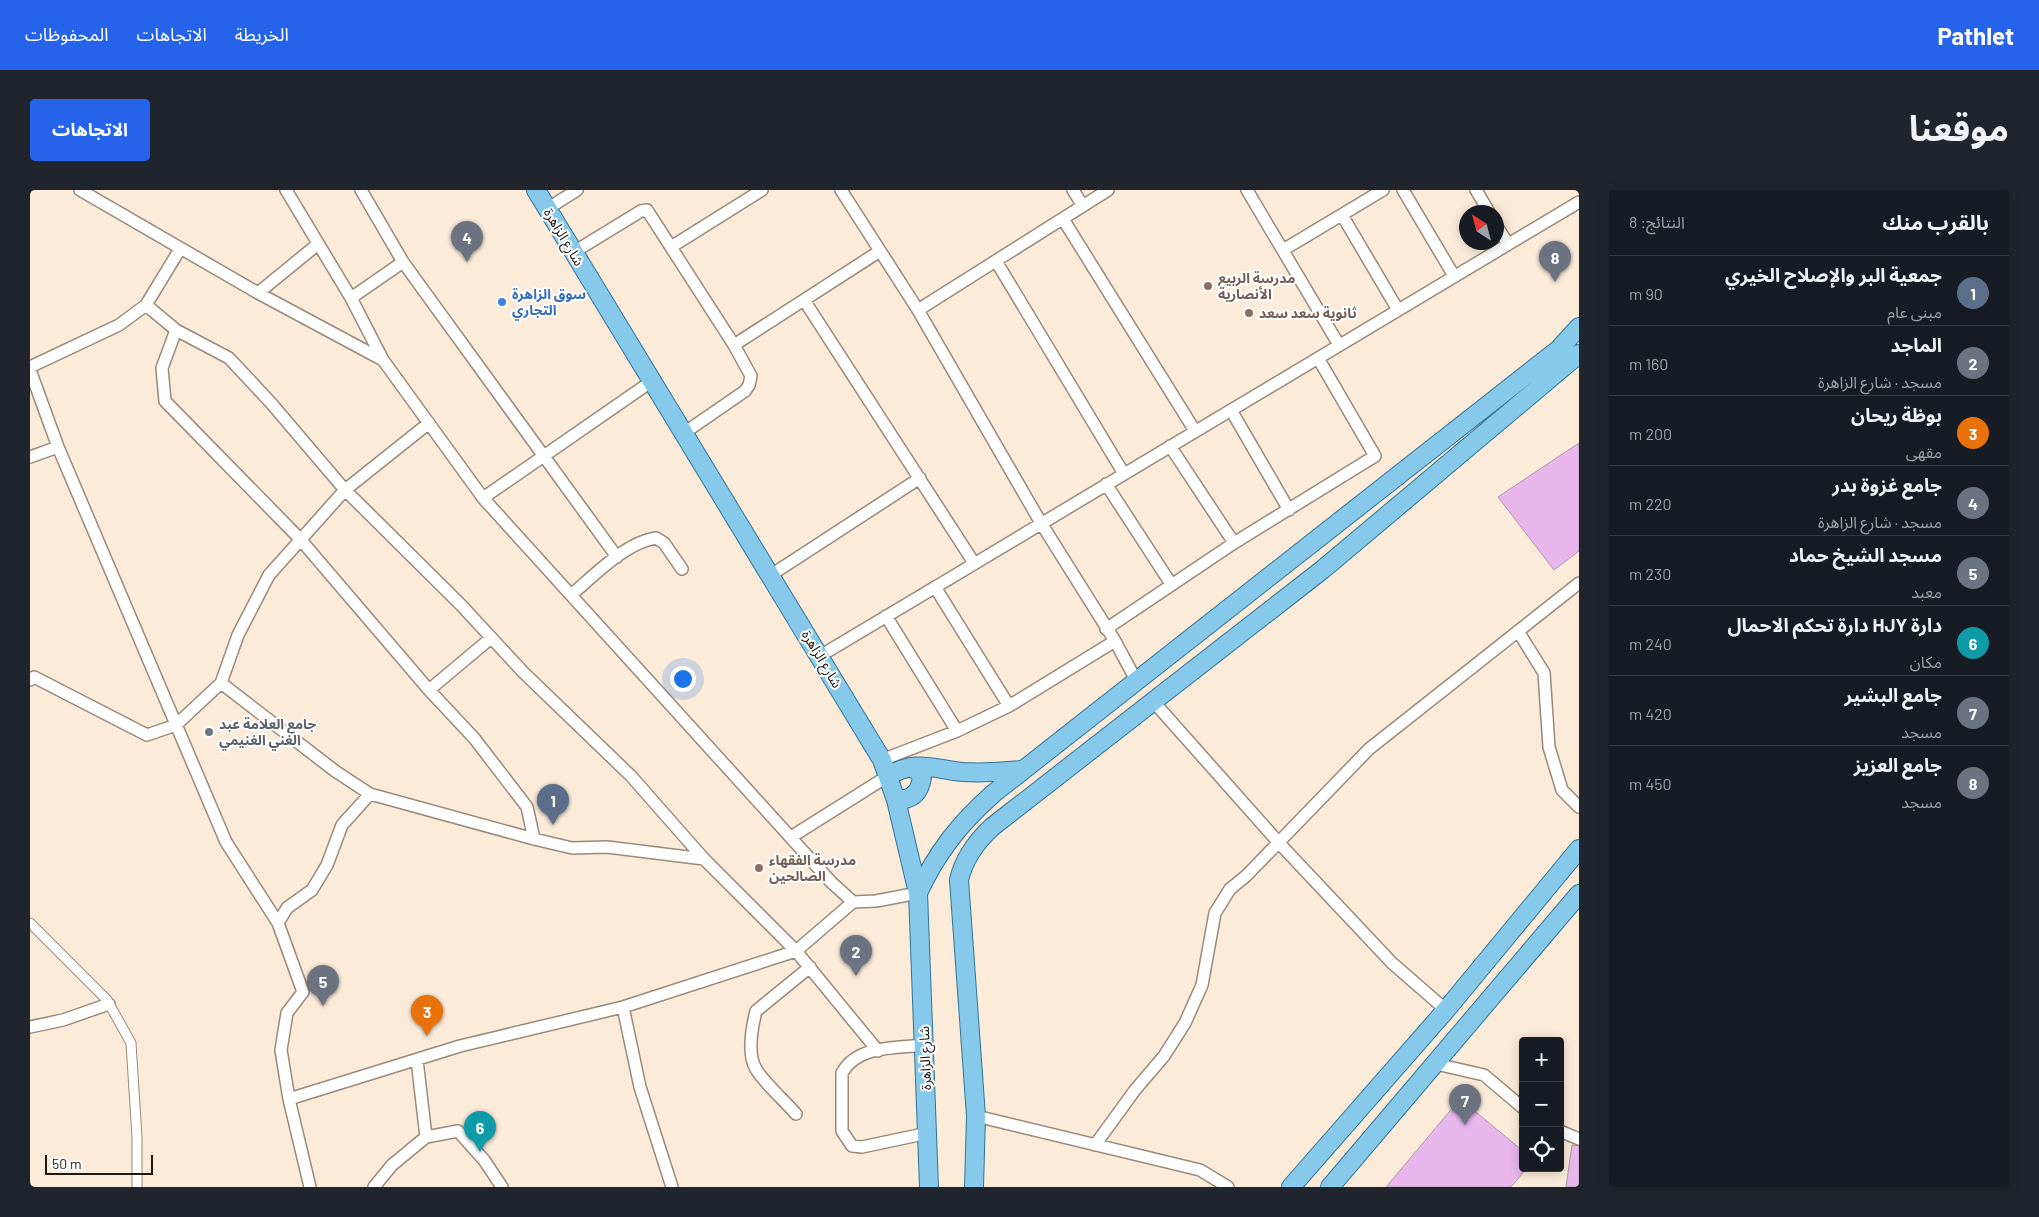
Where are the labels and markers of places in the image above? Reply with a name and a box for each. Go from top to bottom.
pin: 4 [451,221,483,262]
pin: 8 [1539,241,1571,282]
place label: مدرسة الربيع الأنصارية [1218,269,1295,303]
marker: مدرسة الربيع الأنصارية [1202,280,1214,292]
place label: سوق الزاهرة التجاري [512,285,586,321]
marker: سوق الزاهرة التجاري [496,296,508,308]
place label: ثانوية سعد سعد [1259,304,1357,321]
marker: ثانوية سعد سعد [1243,307,1255,319]
place label: جامع العلامة عبد الغني الغنيمي [219,715,317,751]
marker: جامع العلامة عبد الغني الغنيمي [203,726,215,738]
pin: 1 [537,784,569,825]
place label: مدرسة الفقهاء الصالحين [769,851,856,884]
marker: مدرسة الفقهاء الصالحين [753,862,765,874]
pin: 2 [840,935,872,976]
pin: 5 [307,965,339,1006]
pin: 3 [411,995,443,1036]
pin: 7 [1449,1084,1481,1125]
pin: 6 [464,1111,496,1152]

